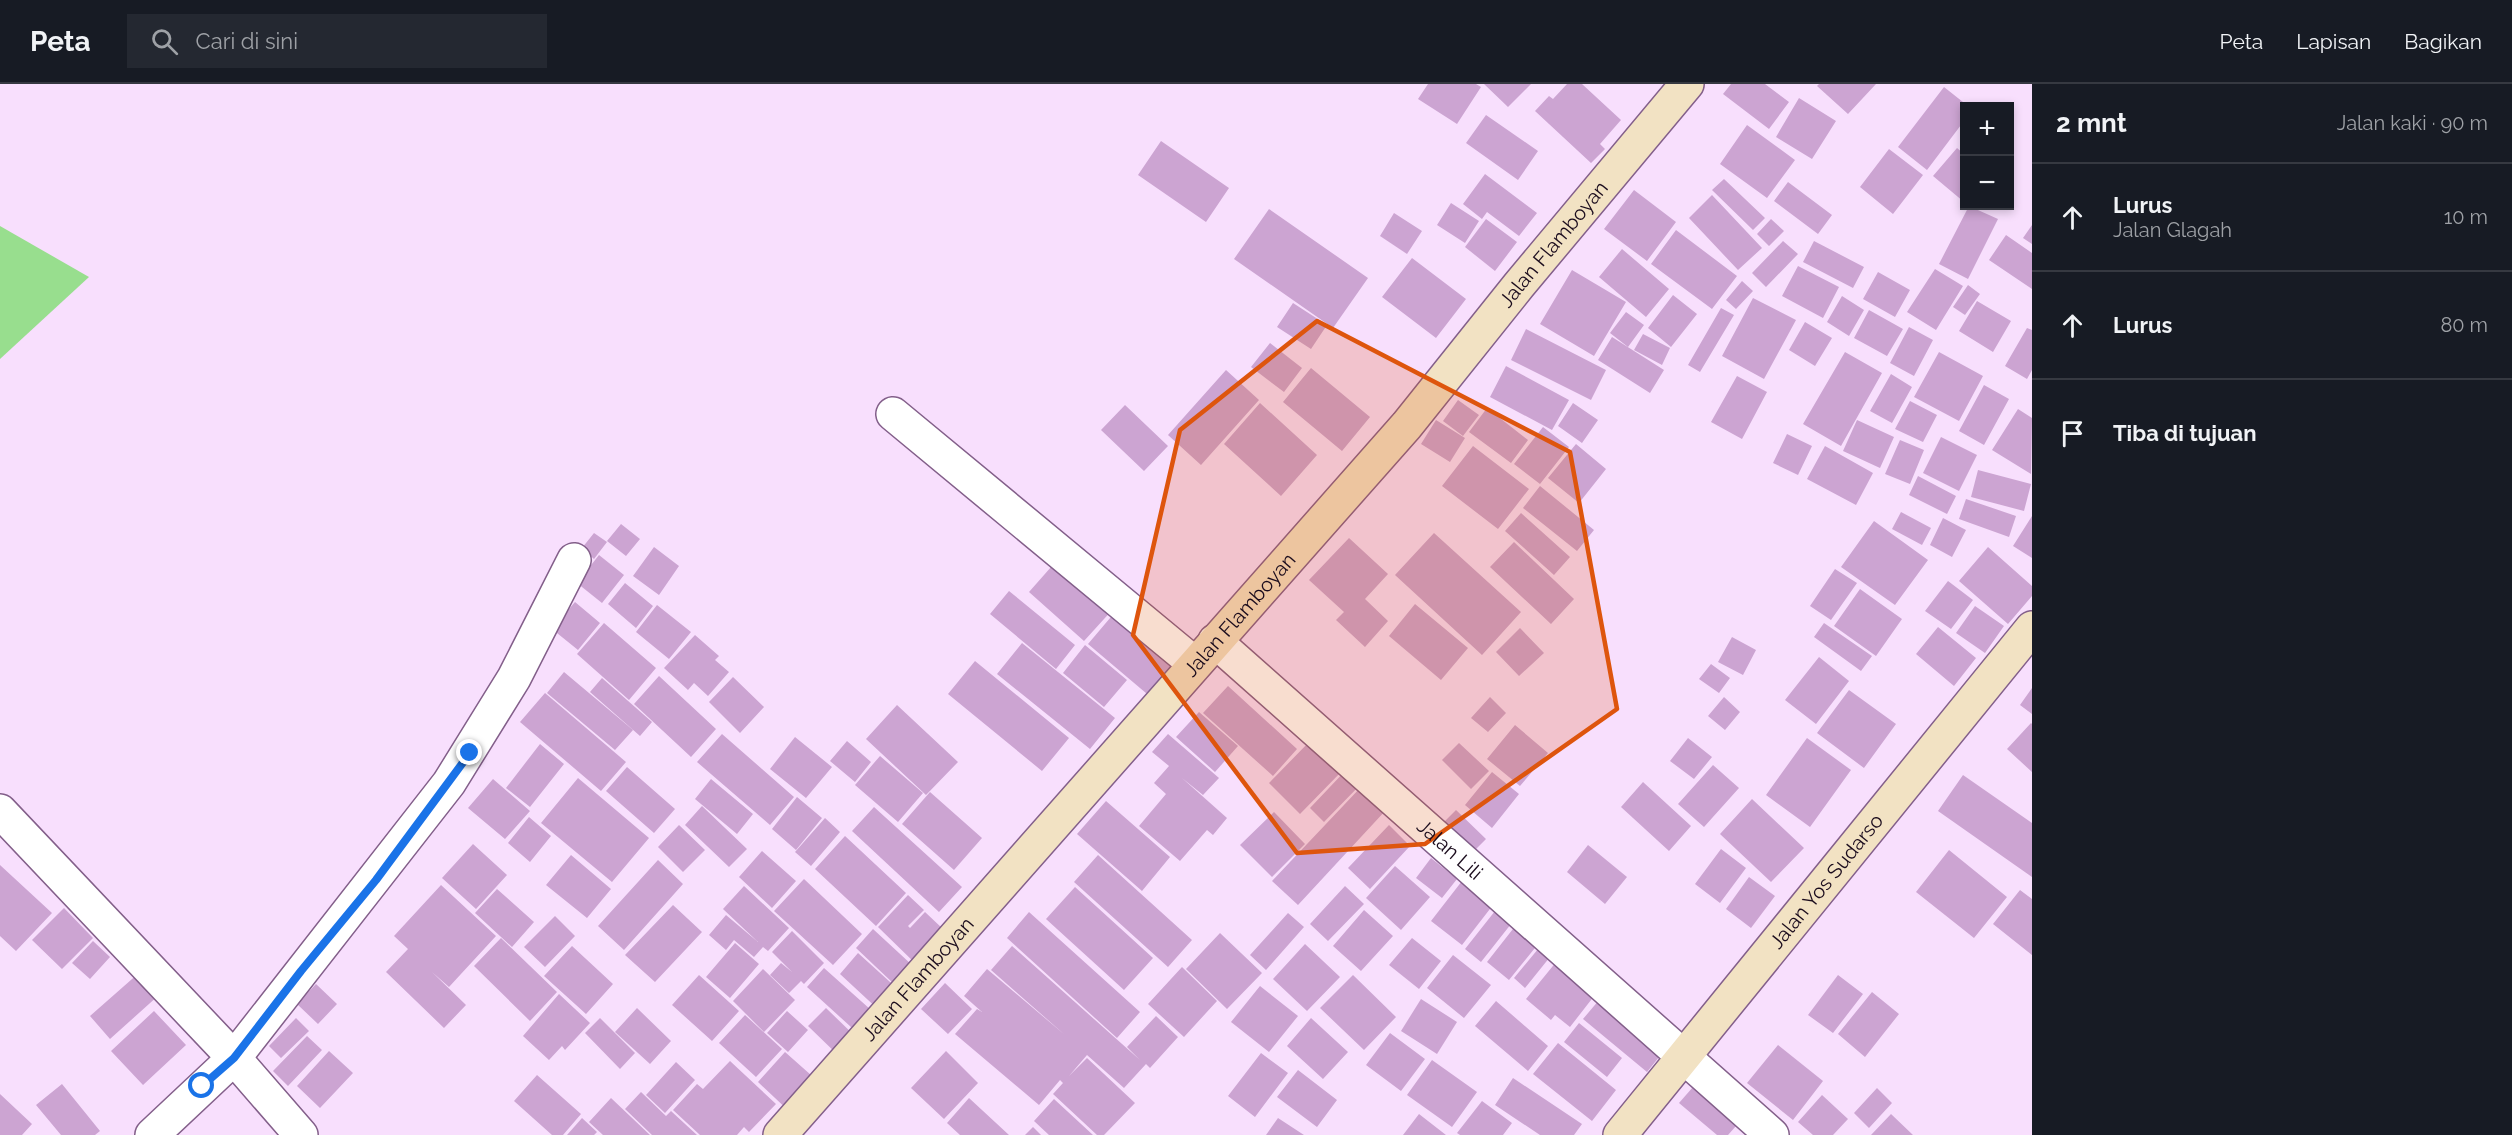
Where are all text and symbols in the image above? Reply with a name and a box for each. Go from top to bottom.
search box [127,14,547,68]
text: Peta [30,25,91,58]
icon: search [148,25,181,58]
text: Cari di sini [196,28,298,54]
text: Peta [2220,29,2263,54]
text: Lapisan [2296,29,2371,54]
text: Bagikan [2404,29,2482,54]
map controls [1960,102,2014,210]
button: + [1960,102,2014,156]
text: 2 mnt [2056,108,2127,138]
text: Jalan kaki · 90 m [2337,111,2488,135]
button: − [1960,156,2014,210]
street label: Jalan Flamboyan [1494,176,1613,312]
text: Lurus [2113,192,2172,218]
icon: ahead [2056,201,2089,234]
text: 10 m [2444,205,2488,229]
text: Jalan Glagah [2113,218,2232,242]
icon: ahead [2056,309,2089,342]
text: Lurus [2113,312,2172,338]
text: 80 m [2440,313,2488,337]
icon: arrive [2056,417,2089,450]
text: Tiba di tujuan [2113,420,2256,446]
street label: Jalan Flamboyan [1178,548,1300,682]
route end [456,739,482,765]
street label: Jalan Yos Sudarso [1764,809,1888,953]
street label: Jalan Lili [1412,814,1488,885]
street label: Jalan Flamboyan [857,912,979,1046]
route start [188,1072,214,1098]

